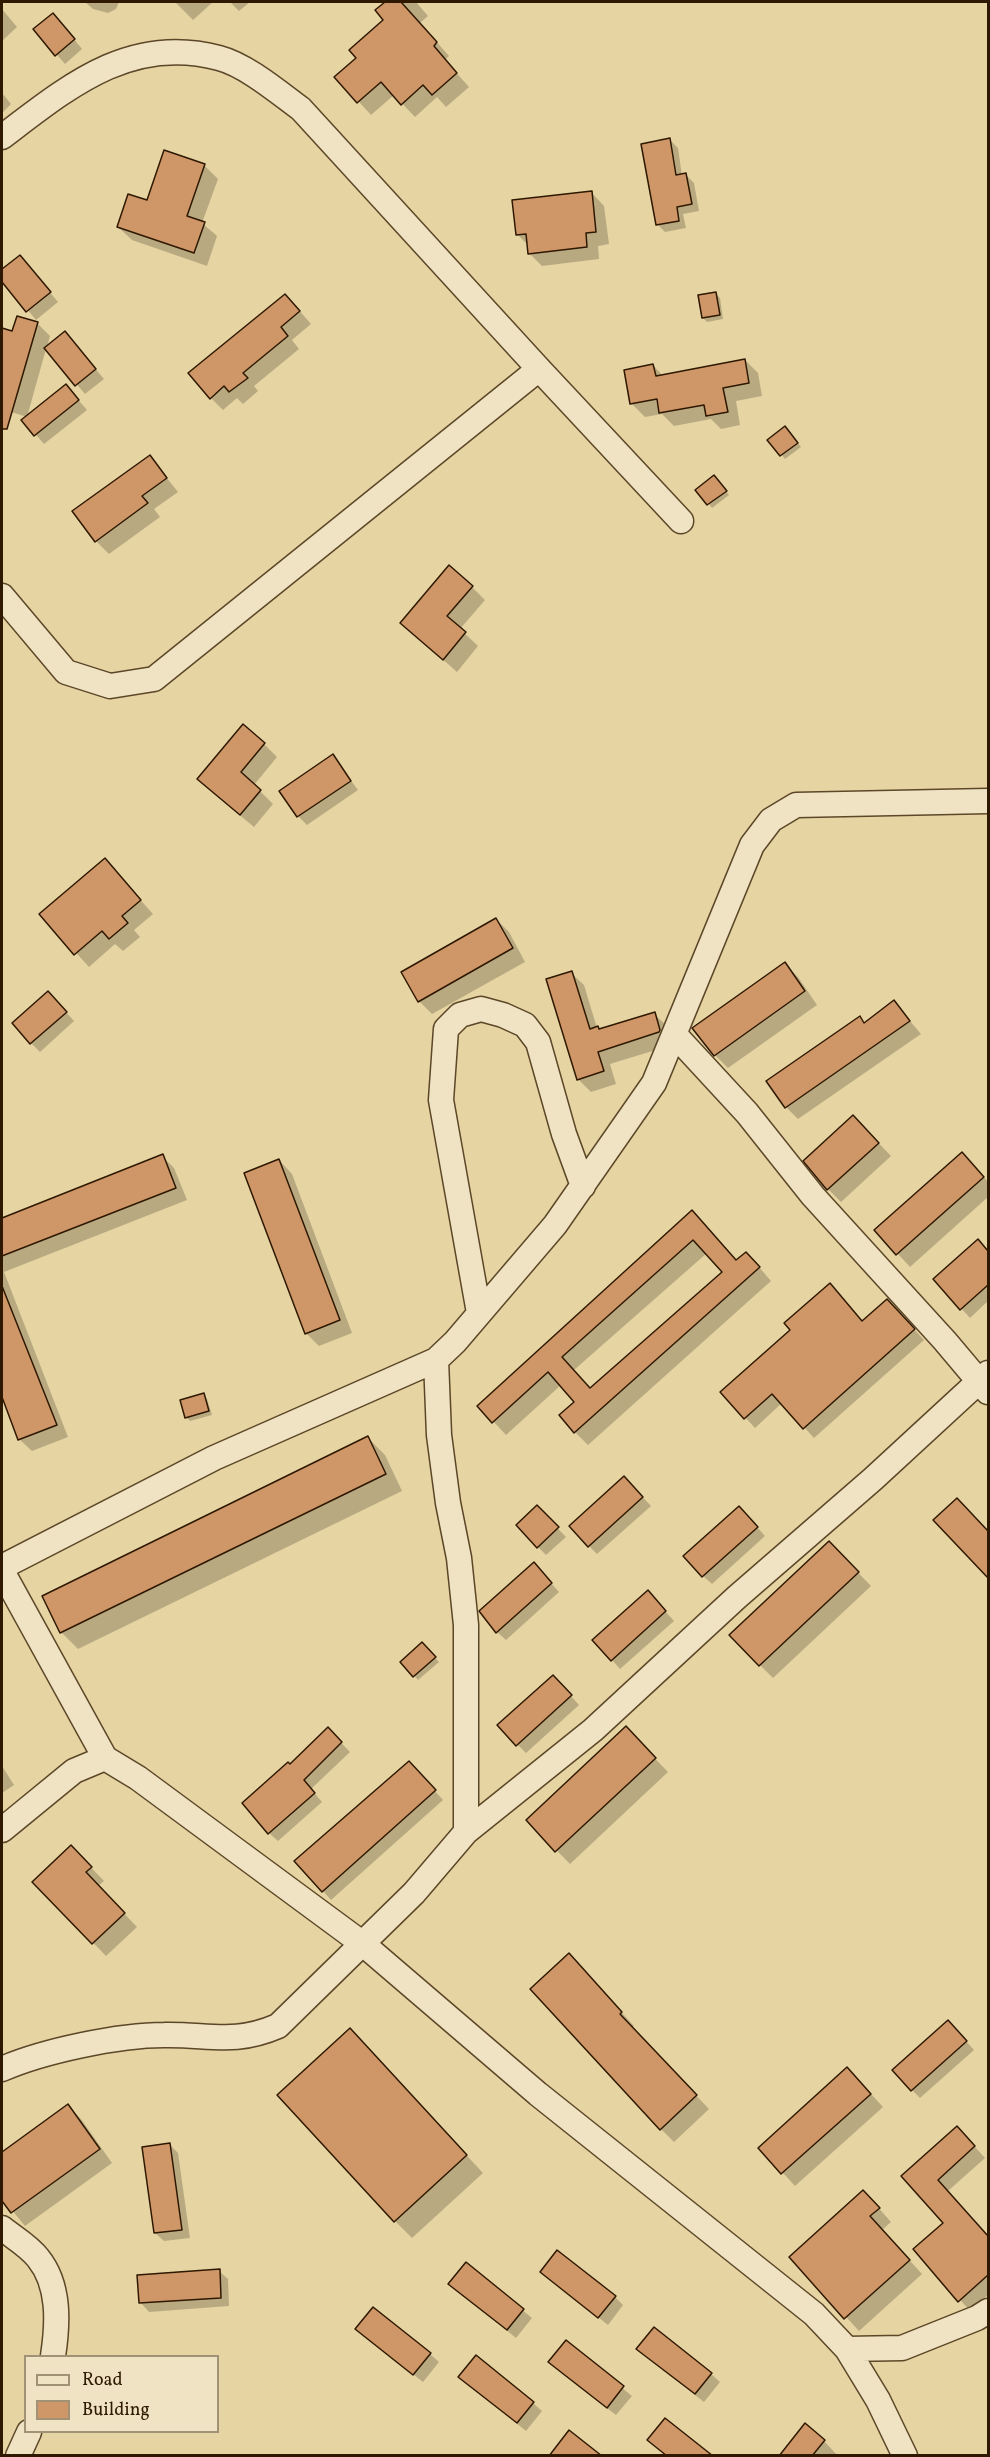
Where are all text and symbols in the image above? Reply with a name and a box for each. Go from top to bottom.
legend [24,2355,219,2433]
text: Road [82,2368,123,2393]
text: Building [82,2398,150,2423]

